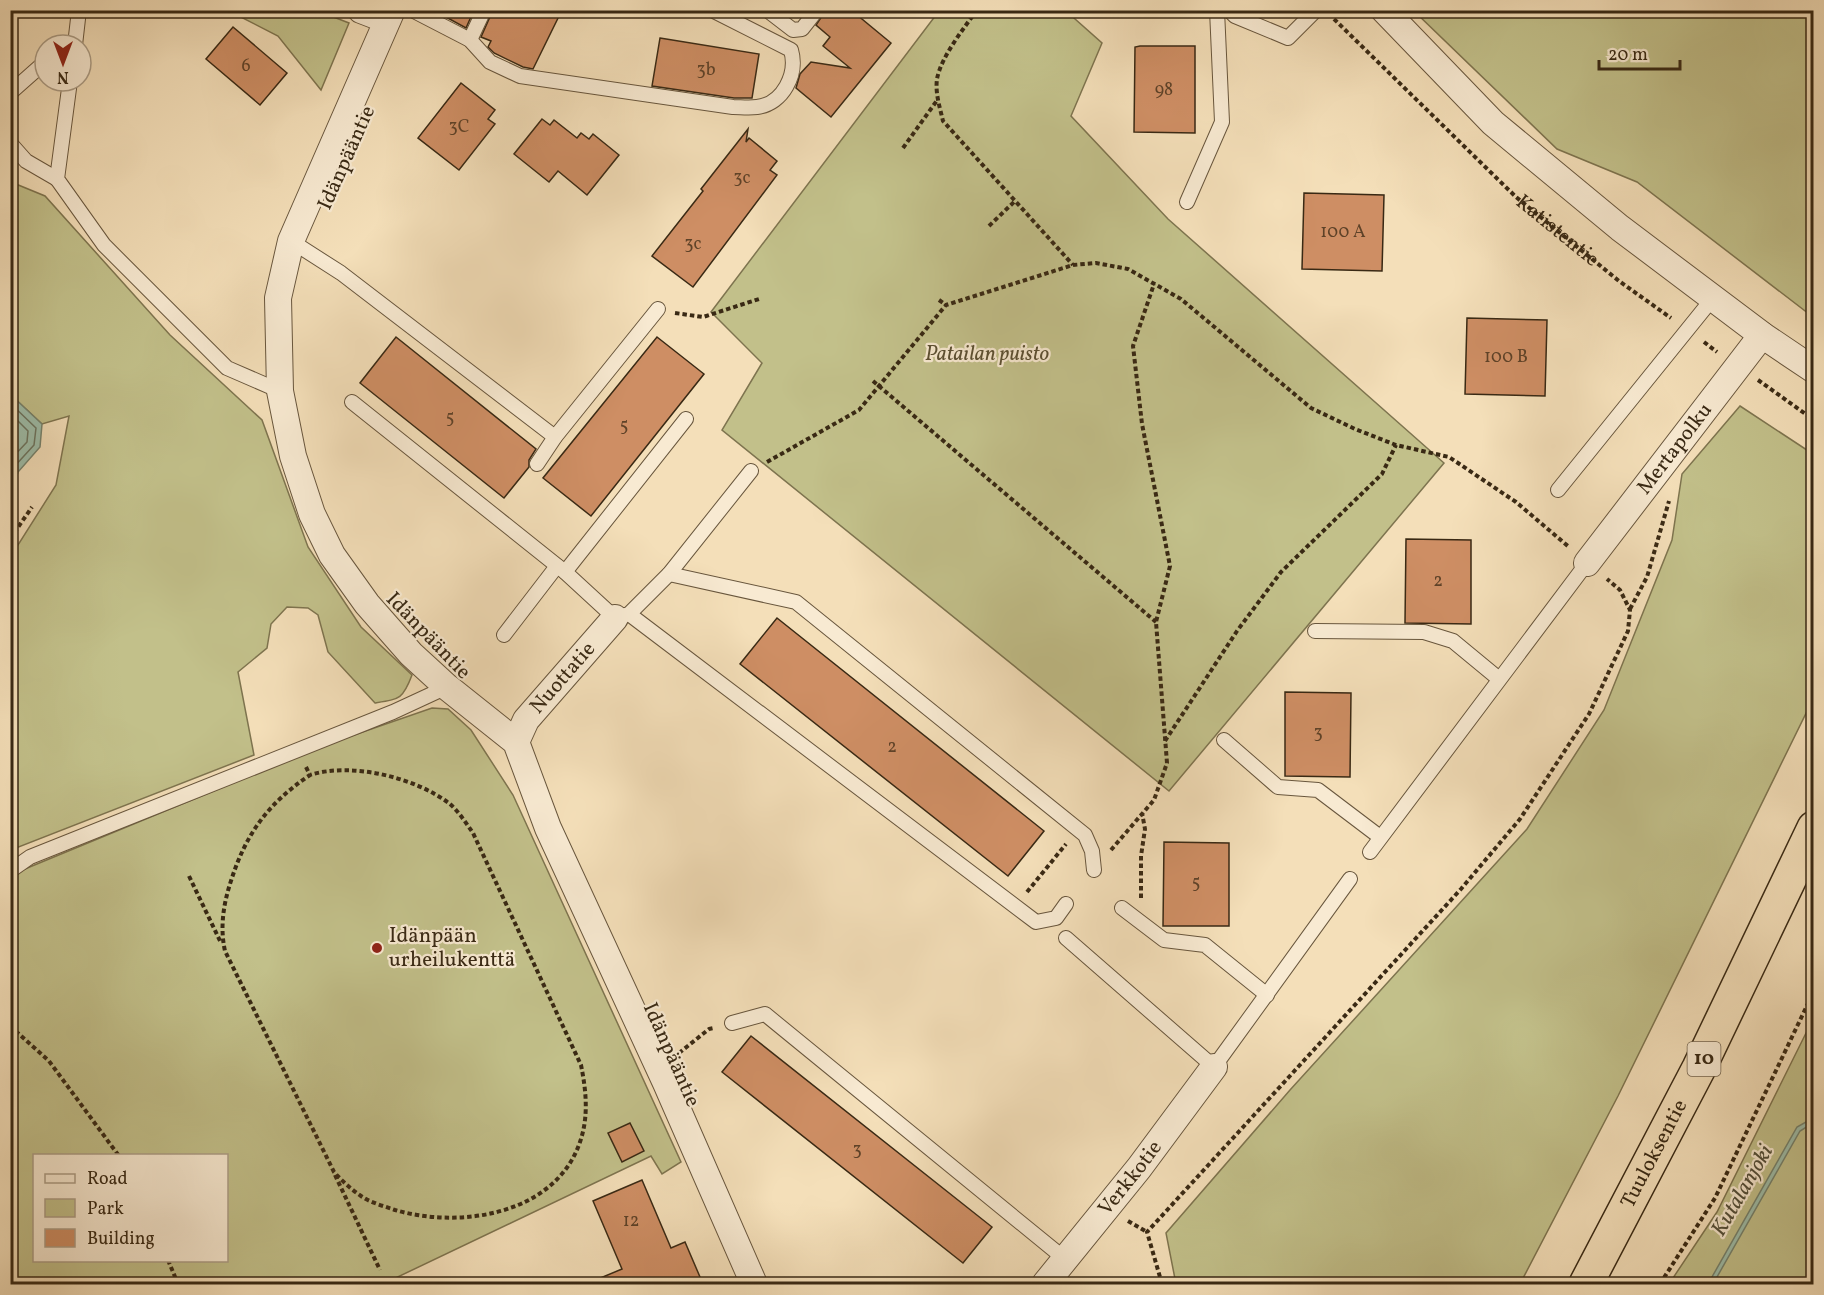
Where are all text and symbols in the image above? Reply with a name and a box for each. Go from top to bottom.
north arrow [33,33,93,93]
scale bar [1599,33,1680,71]
text: 20 m [1608,43,1648,68]
house number: 6 [241,54,251,79]
house number: 3b [696,58,716,83]
text: N [57,65,69,87]
house number: 98 [1155,78,1173,103]
street label: Idänpääntie [311,101,383,215]
house number: 3C [449,115,470,140]
house number: 3c [733,166,751,191]
street label: Katistentie [1509,188,1606,274]
house number: 100 A [1320,220,1366,245]
house number: 3c [684,232,702,257]
park label: Patailan puisto [925,340,1049,369]
house number: 100 B [1484,345,1528,370]
street label: Mertapolku [1630,397,1719,501]
house number: 5 [446,406,454,431]
house number: 5 [620,414,628,439]
house number: 2 [1433,569,1443,594]
street label: Idänpääntie [379,586,477,686]
street label: Nuottatie [523,636,602,720]
house number: 3 [1313,721,1323,746]
house number: 2 [887,735,897,760]
house number: 5 [1192,871,1200,896]
place label: Idänpään urheilukenttä [389,922,515,975]
marker: Idänpään urheilukenttä [370,941,384,955]
street label: Idänpääntie [635,998,707,1112]
road number: 10 [1688,1042,1720,1076]
street label: Tuuloksentie [1614,1094,1695,1213]
street label: Verkkotie [1091,1134,1169,1222]
house number: 3 [852,1138,862,1163]
water label: Kutalanjoki [1704,1139,1782,1242]
legend [33,1154,228,1262]
text: Road [87,1167,128,1192]
text: Park [87,1197,124,1222]
house number: 12 [623,1209,639,1234]
text: Building [87,1227,155,1252]

